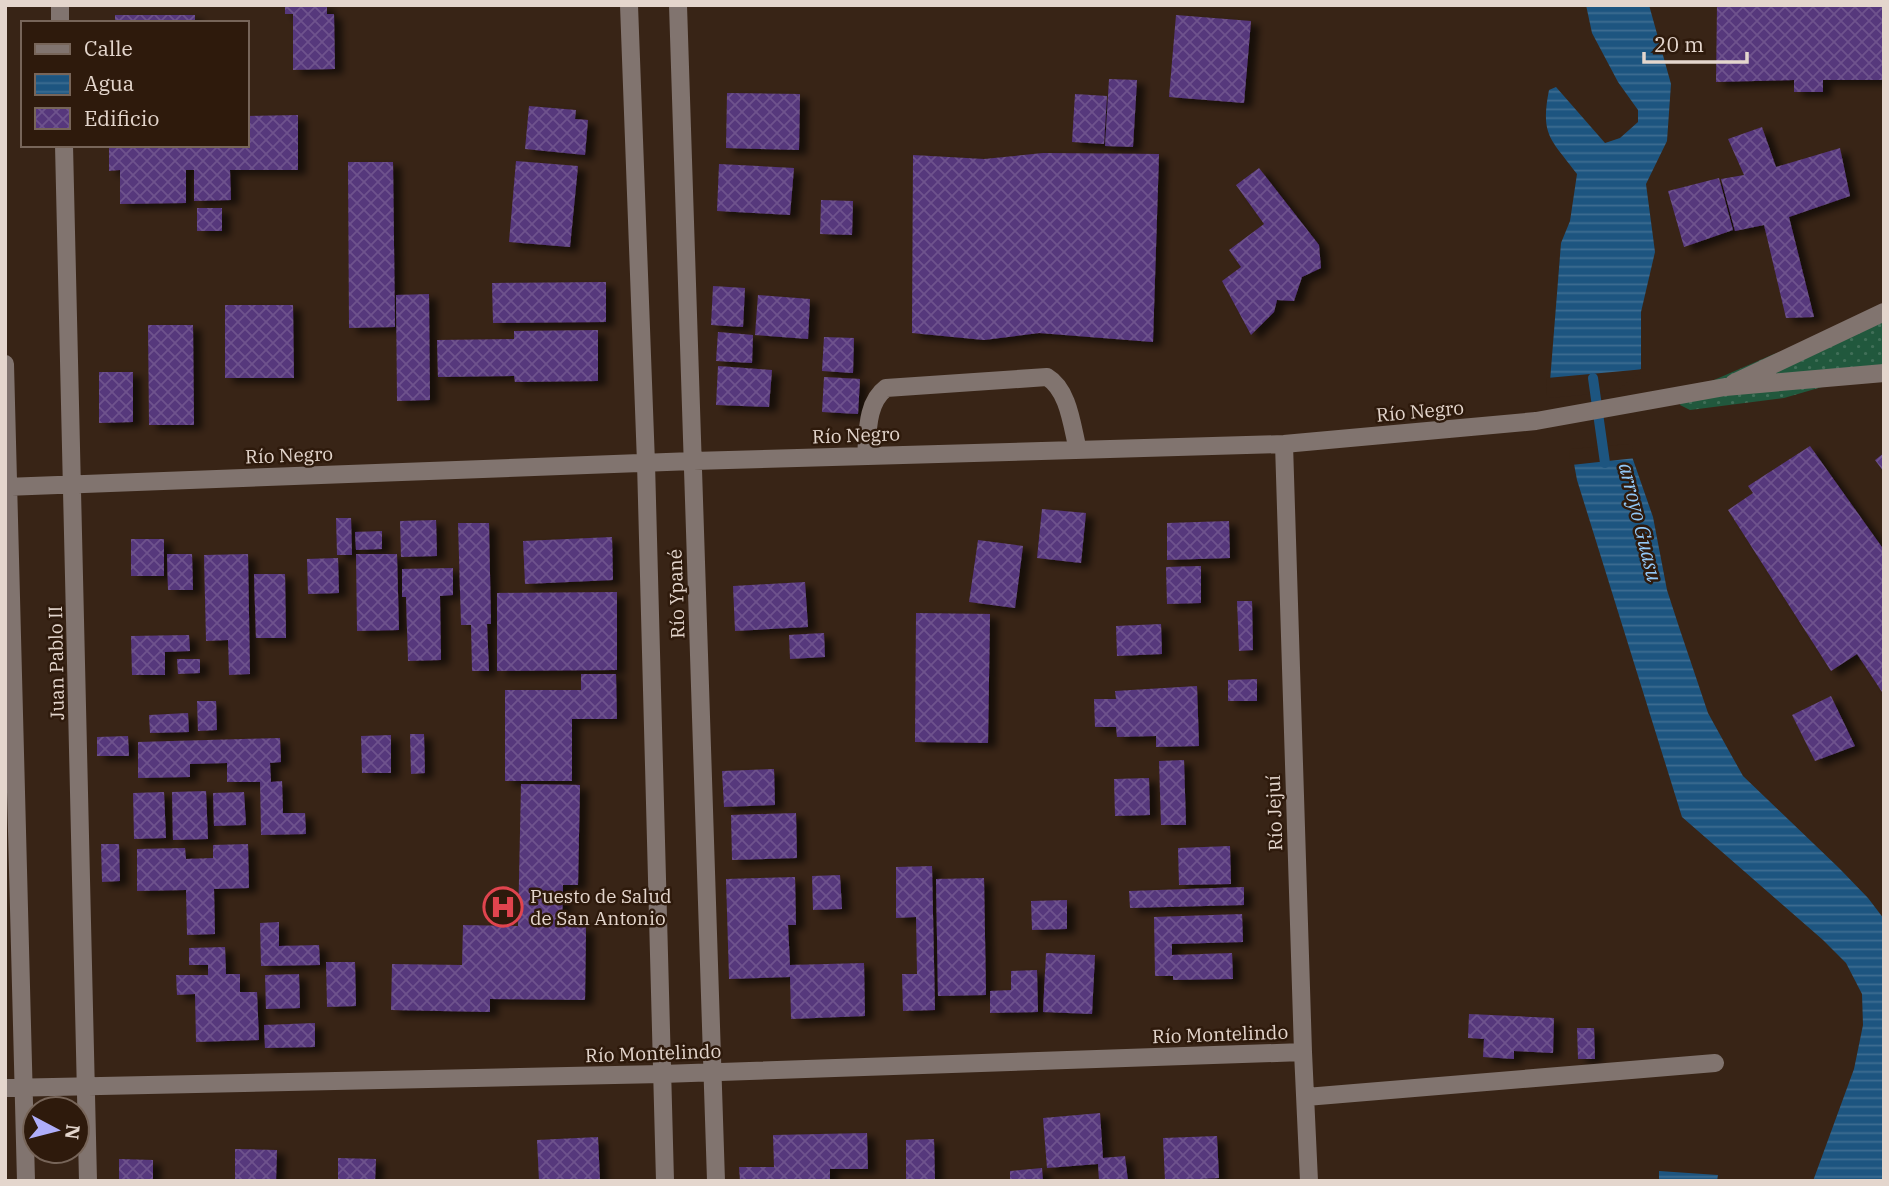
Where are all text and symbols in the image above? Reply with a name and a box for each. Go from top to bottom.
legend [21,21,248,147]
scale bar [1644,21,1747,65]
text: 20 m [1654,30,1704,58]
text: Calle [84,34,133,62]
text: Agua [84,69,134,97]
text: Edificio [84,104,159,132]
street label: Río Negro [1375,395,1465,427]
street label: Río Negro [811,421,901,449]
street label: Río Negro [244,441,334,469]
water label: arroyo Guasu [1613,460,1669,584]
street label: Río Ypané [662,549,690,639]
street label: Juan Pablo II [43,606,69,720]
street label: Río Jejuí [1261,775,1287,851]
place label: Puesto de Salud de San Antonio [530,884,672,930]
hospital icon: Puesto de Salud de San Antonio [482,886,524,928]
street label: Río Montelindo [1151,1020,1289,1048]
street label: Río Montelindo [584,1039,722,1067]
north arrow [21,1095,91,1165]
text: N [60,1123,86,1141]

